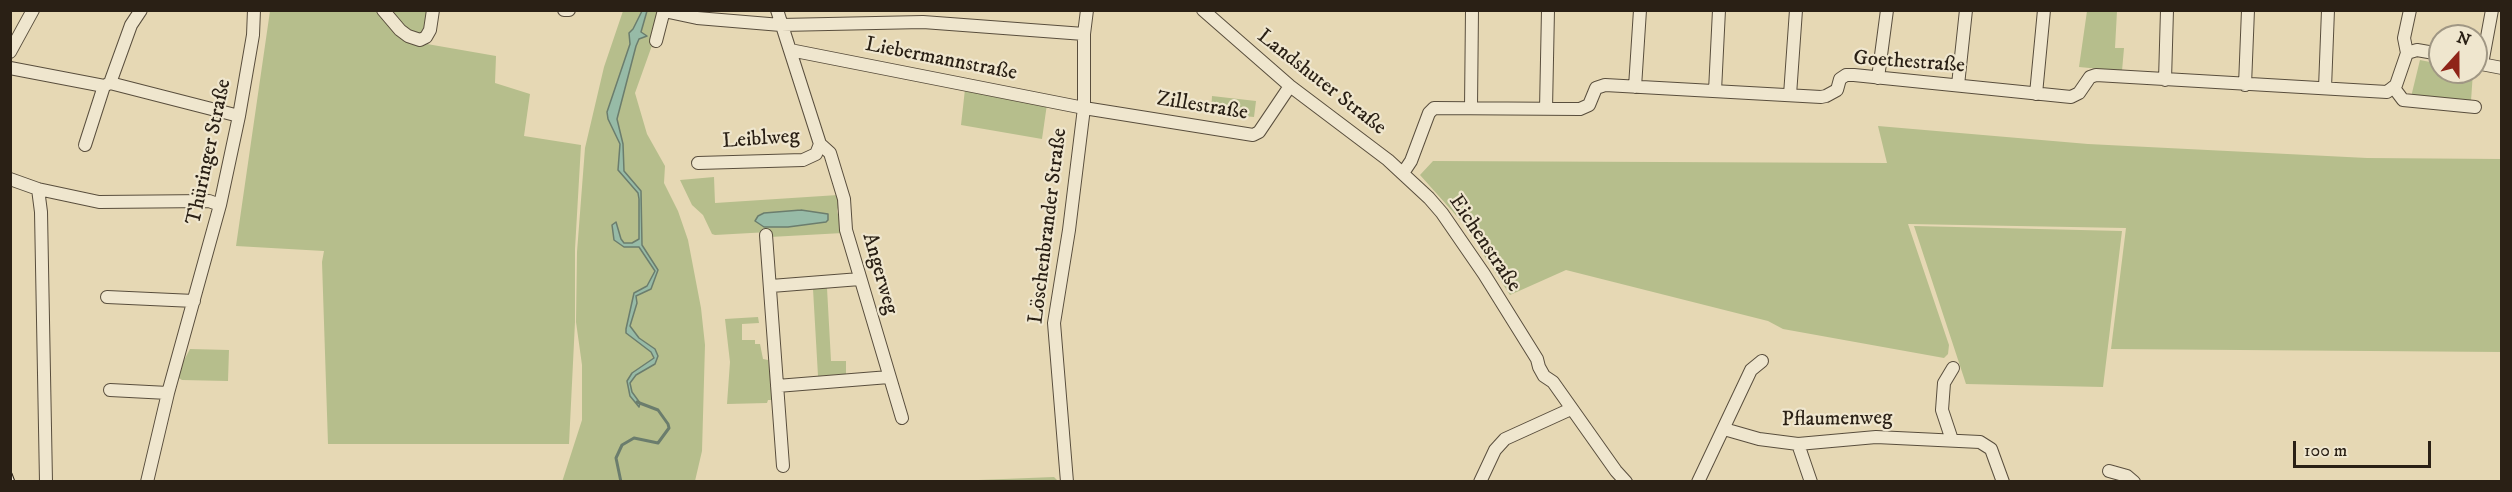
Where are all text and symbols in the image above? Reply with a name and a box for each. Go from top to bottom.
north arrow [2428,24,2488,84]
street label: Landshuter Straße [1251,25,1391,141]
text: N [2454,27,2473,51]
street label: Liebermannstraße [863,33,1019,87]
street label: Goethestraße [1852,47,1966,79]
street label: Thüringer Straße [182,77,238,227]
street label: Zillestraße [1155,87,1249,127]
street label: Leiblweg [721,125,801,155]
street label: Löschenbrander Straße [1025,127,1073,325]
street label: Eichenstraße [1442,191,1526,297]
street label: Angerweg [855,230,903,318]
street label: Pflaumenweg [1781,406,1893,434]
scale bar [2296,429,2434,467]
text: 100 m [2304,440,2347,462]

